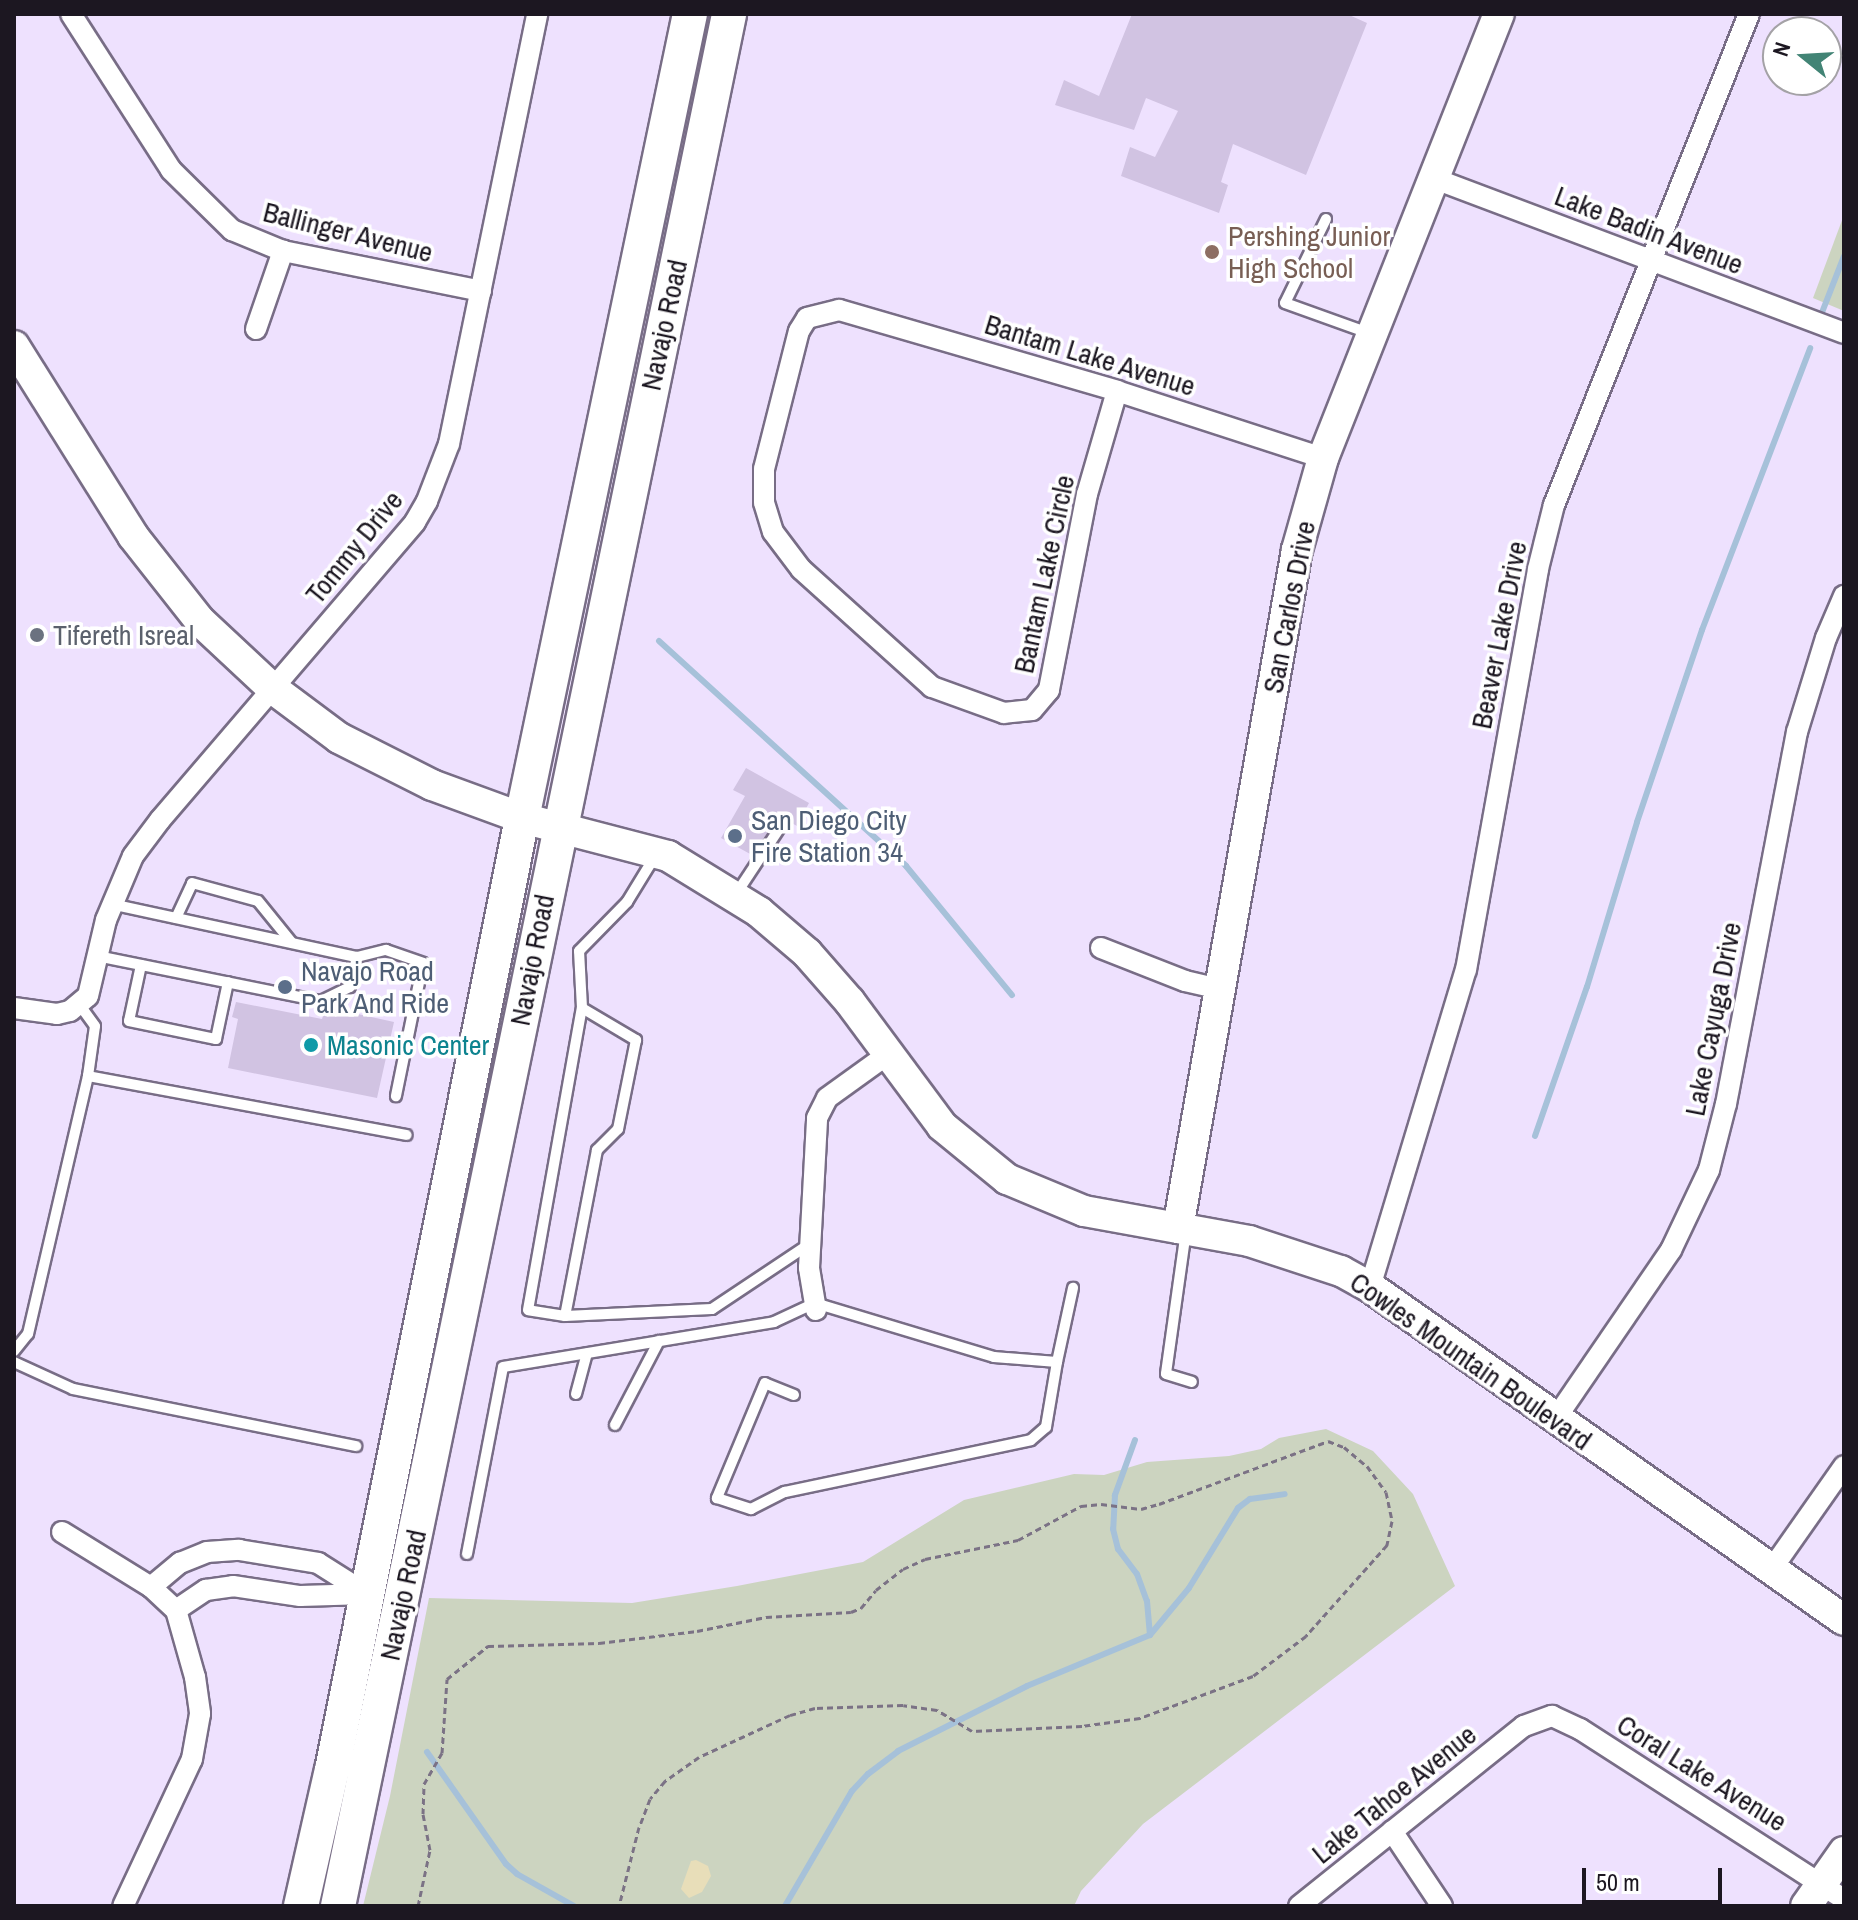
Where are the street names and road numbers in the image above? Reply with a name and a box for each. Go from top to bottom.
street label: Lake Badin Avenue [1550,178,1748,282]
street label: Ballinger Avenue [259,195,437,269]
street label: Navajo Road [634,257,694,393]
street label: Bantam Lake Avenue [980,307,1200,403]
street label: Bantam Lake Circle [1007,472,1081,676]
street label: Tommy Drive [298,484,410,610]
street label: San Carlos Drive [1256,518,1322,696]
street label: Beaver Lake Drive [1464,538,1534,732]
street label: Navajo Road [503,892,561,1028]
street label: Lake Cayuga Drive [1678,919,1748,1119]
street label: Cowles Mountain Boulevard [1344,1265,1598,1457]
street label: Navajo Road [373,1527,433,1663]
street label: Coral Lake Avenue [1610,1707,1794,1839]
street label: Lake Tahoe Avenue [1305,1717,1483,1871]

